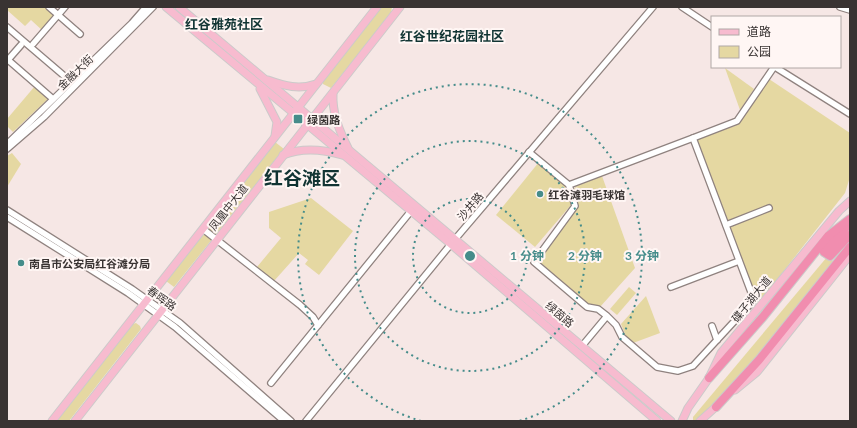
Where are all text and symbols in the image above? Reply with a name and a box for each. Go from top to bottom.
district label: 红谷雅苑社区 [185,16,263,32]
legend [711,16,841,68]
text: 道路 [747,24,771,39]
district label: 红谷世纪花园社区 [400,28,504,44]
text: 公园 [747,44,771,59]
street label: 金融大街 [55,52,95,92]
marker: 绿茵路 [292,113,304,125]
place label: 绿茵路 [307,113,341,126]
district label: 红谷滩区 [264,166,340,189]
street label: 凤凰中大道 [206,181,250,233]
place label: 红谷滩羽毛球馆 [548,188,625,201]
street label: 沙井路 [454,189,486,223]
marker: 红谷滩羽毛球馆 [535,189,545,199]
text: 1 分钟 [510,248,544,263]
text: 2 分钟 [568,248,602,263]
text: 3 分钟 [625,248,659,263]
centre of rings [463,249,477,263]
place label: 南昌市公安局红谷滩分局 [29,257,150,270]
marker: 南昌市公安局红谷滩分局 [16,258,26,268]
street label: 碟子湖大道 [729,274,773,324]
street label: 春晖路 [145,283,179,313]
street label: 绿茵路 [543,298,577,330]

